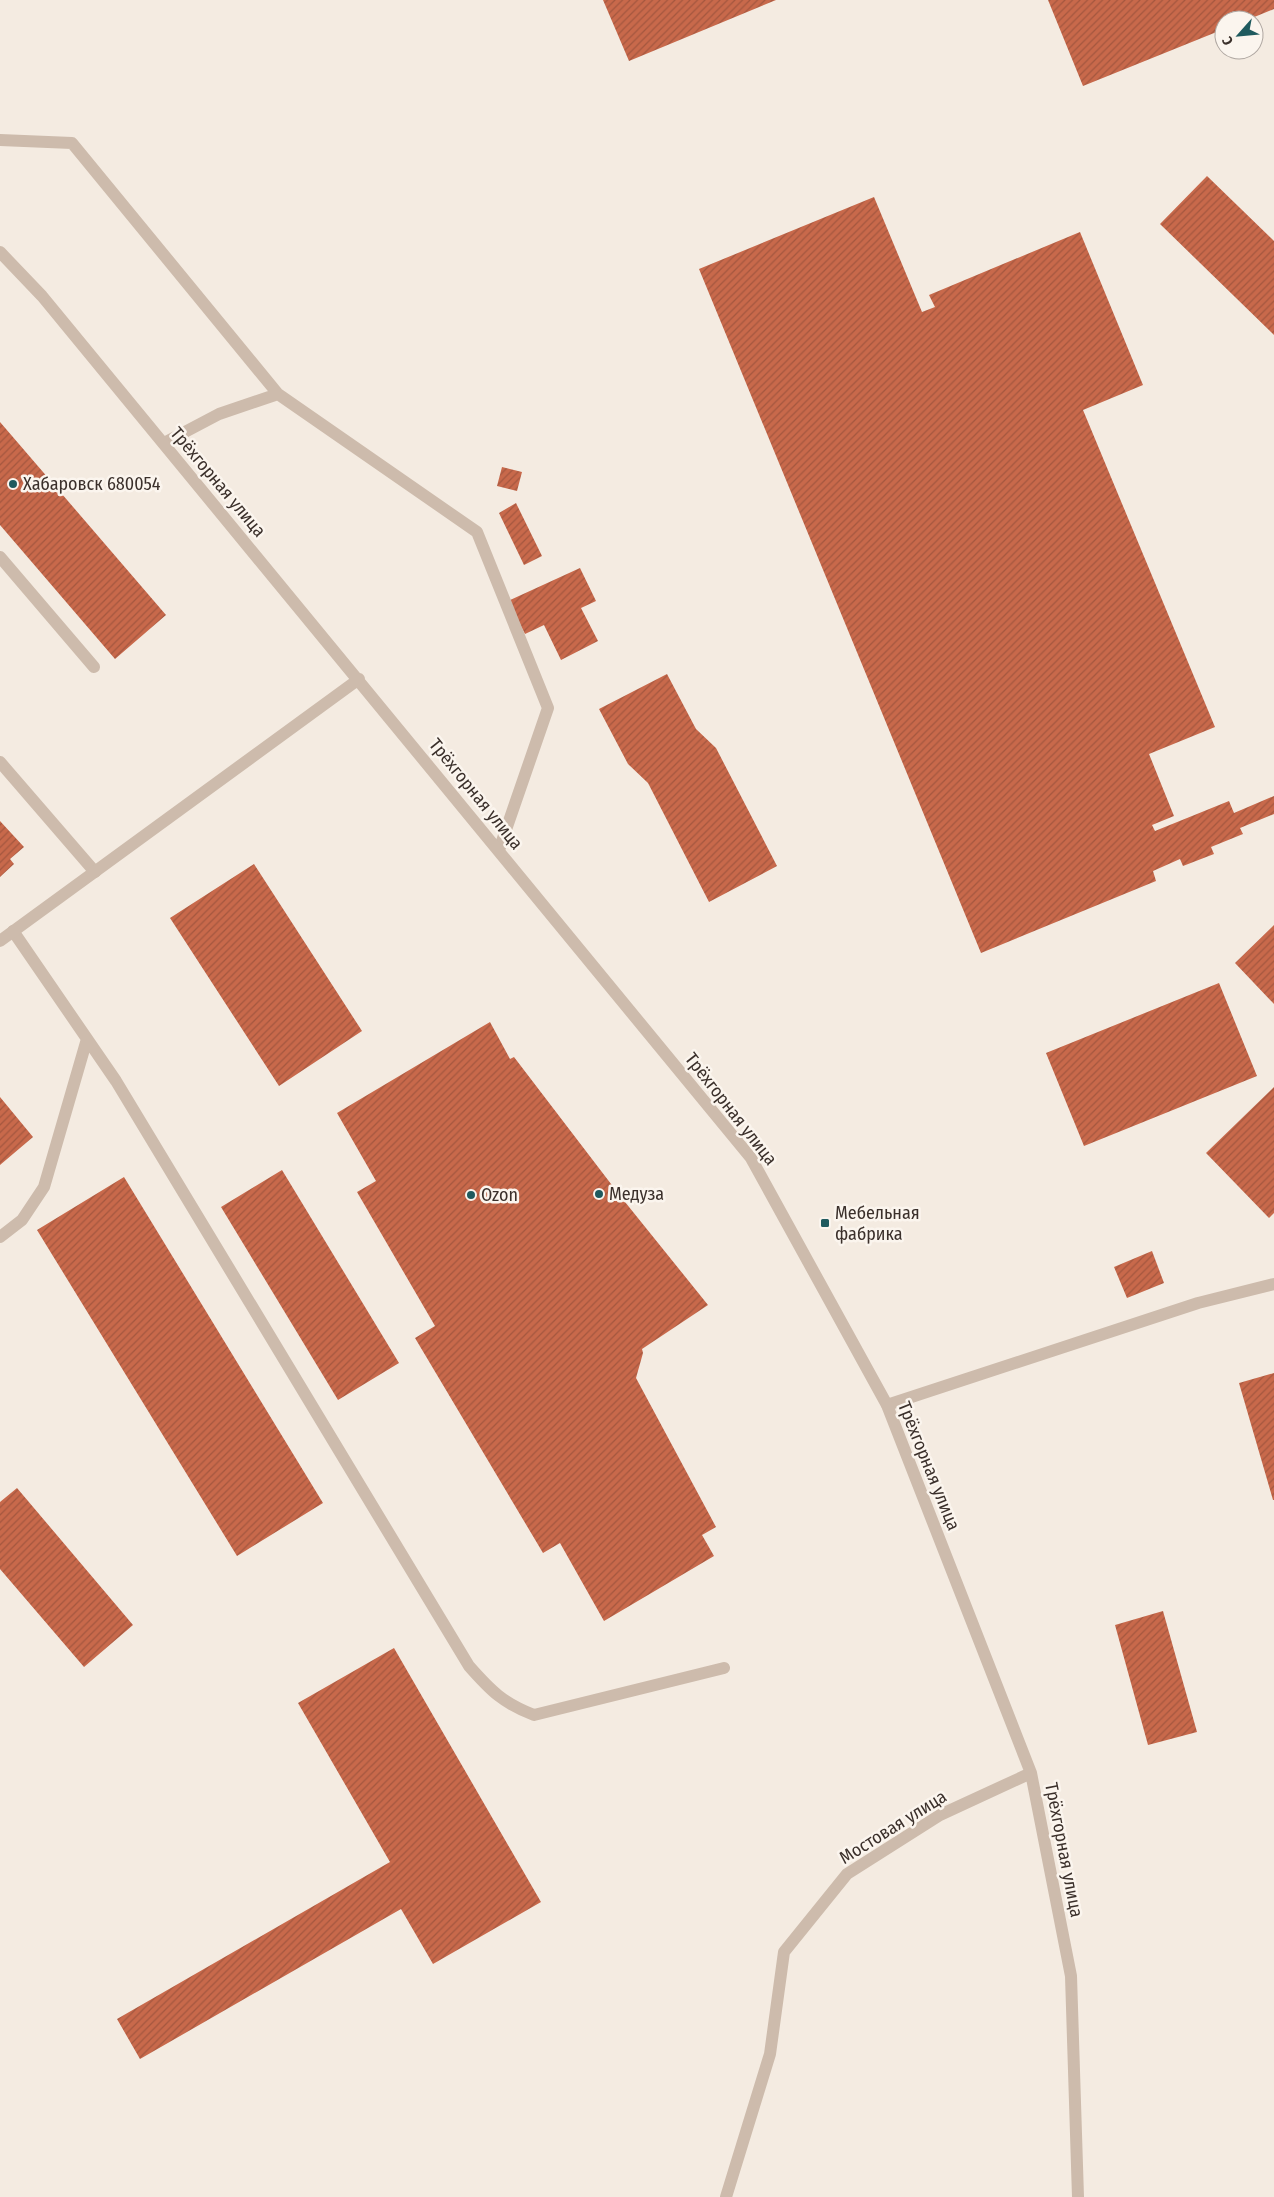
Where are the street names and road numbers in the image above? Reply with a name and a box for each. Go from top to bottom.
street label: Трёхгорная улица [166,423,270,542]
street label: Трёхгорная улица [424,734,528,854]
street label: Трёхгорная улица [680,1048,782,1170]
street label: Трёхгорная улица [893,1398,965,1534]
street label: Трёхгорная улица [1040,1781,1088,1919]
street label: Мостовая улица [835,1785,951,1869]

